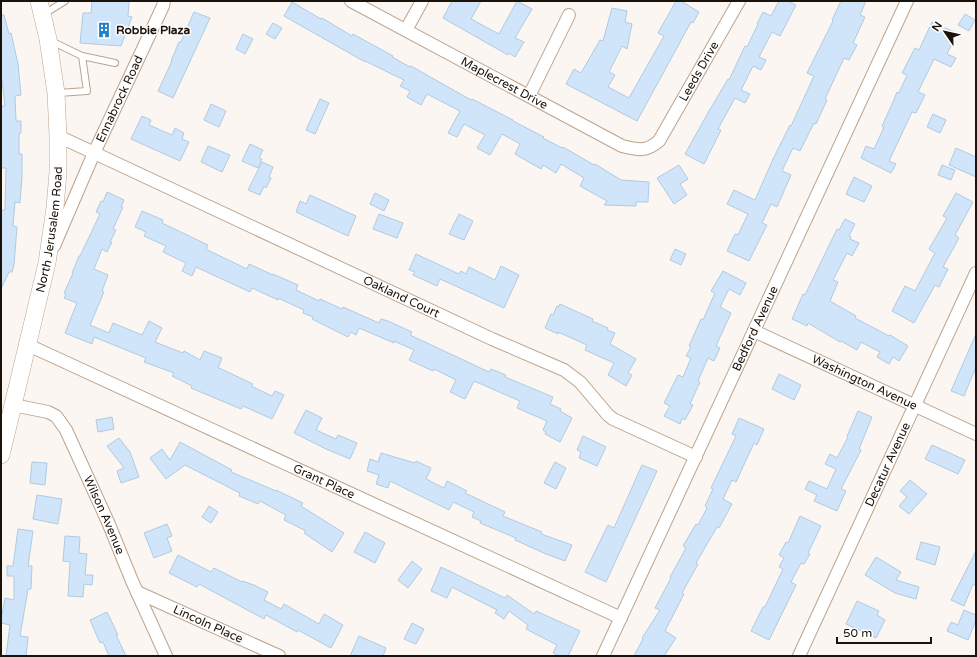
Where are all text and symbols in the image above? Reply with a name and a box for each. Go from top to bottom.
north arrow [925,12,965,52]
text: N [929,19,945,34]
building icon: Robbie Plaza [95,21,113,39]
place label: Robbie Plaza [116,23,191,37]
street label: Leeds Drive [676,39,721,104]
street label: Ennabrock Road [93,53,146,145]
street label: Maplecrest Drive [459,54,550,112]
street label: North Jerusalem Road [33,166,65,294]
street label: Oakland Court [361,273,442,321]
street label: Bedford Avenue [729,284,781,373]
street label: Washington Avenue [810,352,920,413]
street label: Decatur Avenue [862,420,913,509]
street label: Grant Place [291,461,357,502]
street label: Wilson Avenue [81,473,127,557]
street label: Lincoln Place [171,602,245,646]
scale bar [837,619,931,645]
text: 50 m [843,626,872,640]

